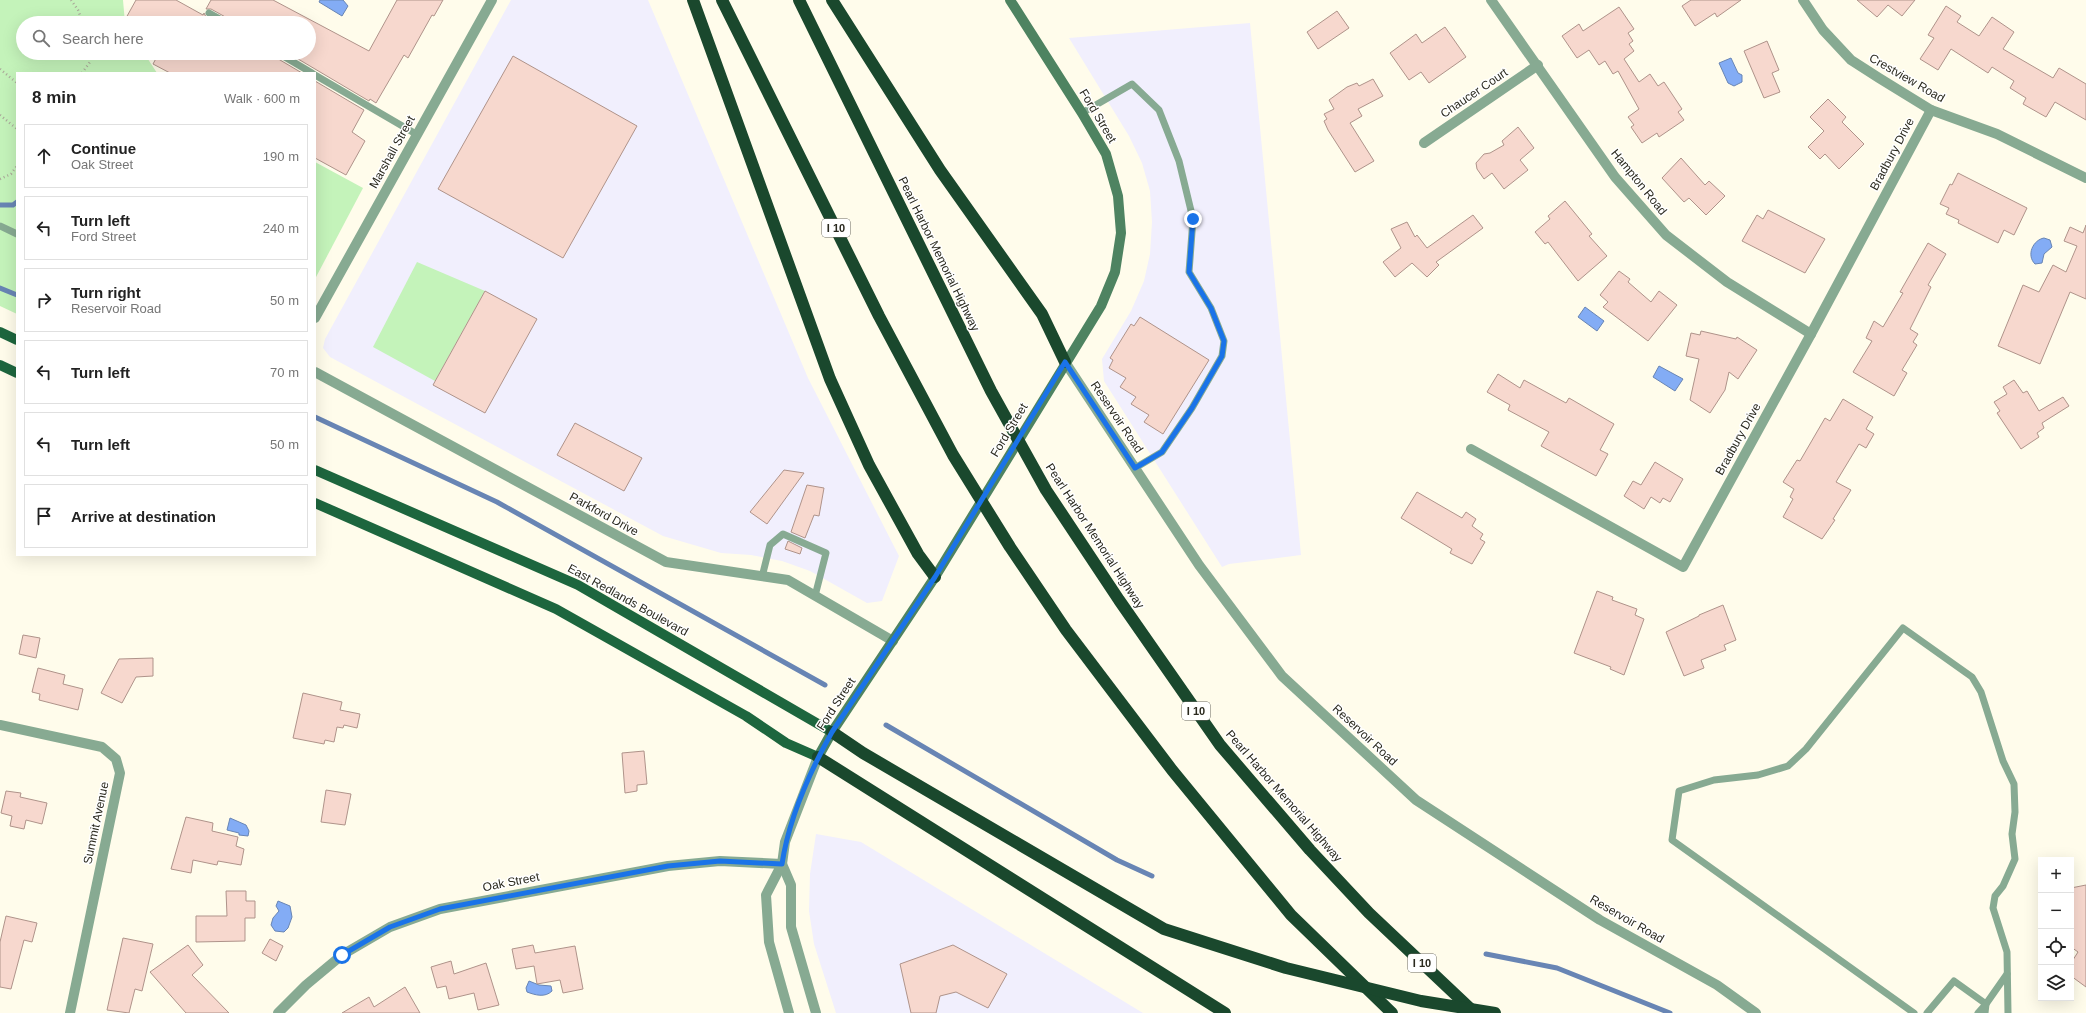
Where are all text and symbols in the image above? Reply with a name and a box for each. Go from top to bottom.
search box [16,16,316,60]
icon: search [30,27,52,49]
text: Search here [62,30,144,47]
street label: Crestview Road [1867,51,1947,105]
street label: Chaucer Court [1438,65,1511,121]
street label: Ford Street [1077,87,1120,146]
text: 8 min [32,88,76,107]
text: Walk · 600 m [224,91,300,106]
street label: Marshall Street [366,113,418,191]
street label: Bradbury Drive [1867,115,1917,193]
text: Continue [71,140,136,157]
icon: ahead [33,145,55,167]
street label: Hampton Road [1608,146,1670,218]
text: 190 m [263,149,299,164]
text: Oak Street [71,157,133,172]
street label: Pearl Harbor Memorial Highway [895,175,983,333]
route end [1184,210,1202,228]
text: Turn left [71,212,130,229]
icon: left [33,217,55,239]
road number: I 10 [822,219,850,237]
text: 240 m [263,221,299,236]
text: Ford Street [71,229,136,244]
text: Turn right [71,284,141,301]
icon: right [33,289,55,311]
text: 50 m [270,293,299,308]
text: Reservoir Road [71,301,161,316]
icon: left [33,361,55,383]
text: Turn left [71,364,130,381]
text: 70 m [270,365,299,380]
street label: Reservoir Road [1088,379,1146,455]
street label: Ford Street [988,400,1031,459]
street label: Bradbury Drive [1712,400,1764,477]
icon: left [33,433,55,455]
text: Turn left [71,436,130,453]
text: 50 m [270,437,299,452]
street label: Pearl Harbor Memorial Highway [1043,461,1147,611]
street label: Parkford Drive [567,489,641,539]
icon: arrive [33,505,55,527]
text: Arrive at destination [71,508,216,525]
street label: East Redlands Boulevard [565,561,691,639]
street label: Ford Street [814,674,859,733]
street label: Reservoir Road [1330,701,1400,769]
road number: I 10 [1182,702,1210,720]
street label: Pearl Harbor Memorial Highway [1223,727,1345,865]
street label: Summit Avenue [80,780,112,865]
map controls [2038,857,2074,1001]
button: + [2038,857,2074,893]
street label: Oak Street [482,870,541,894]
street label: Reservoir Road [1587,892,1667,946]
button: − [2038,893,2074,929]
button: locate [2038,929,2074,965]
route start [333,946,351,964]
road number: I 10 [1408,954,1436,972]
button: layers [2038,965,2074,1001]

